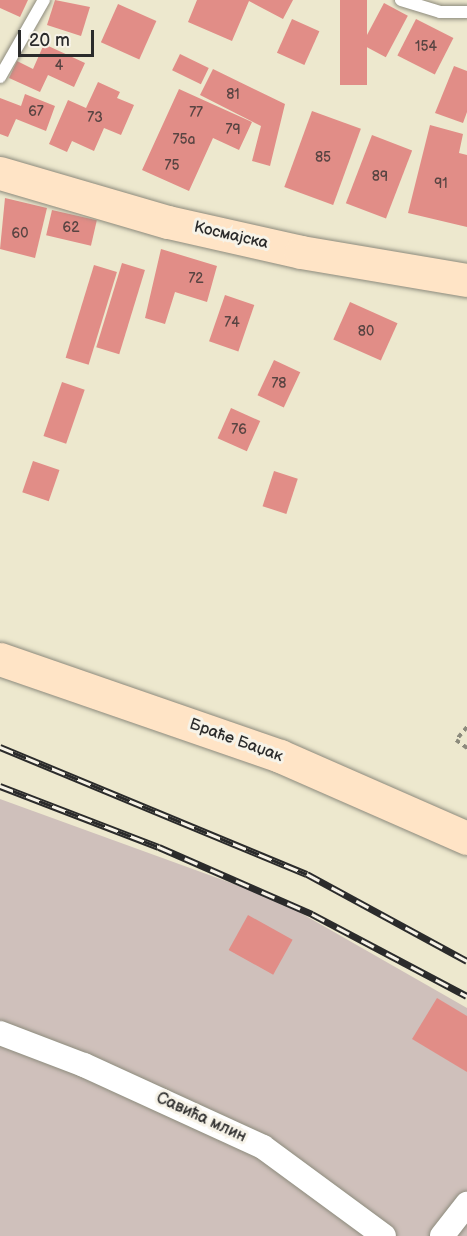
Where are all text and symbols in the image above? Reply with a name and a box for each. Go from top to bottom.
scale bar [21,18,98,56]
text: 20 m [29,30,70,51]
house number: 154 [415,39,437,55]
house number: 4 [55,58,63,74]
house number: 81 [226,87,240,103]
house number: 67 [28,104,44,120]
house number: 77 [189,105,203,121]
house number: 73 [87,110,103,126]
house number: 79 [226,122,240,138]
house number: 75a [173,132,195,148]
house number: 85 [315,150,331,166]
house number: 75 [165,158,179,174]
house number: 89 [372,169,388,185]
house number: 91 [434,176,448,192]
street label: Космајска [192,218,270,254]
house number: 62 [63,220,79,236]
house number: 60 [12,226,28,242]
house number: 72 [188,271,204,287]
house number: 74 [224,315,240,331]
house number: 80 [358,324,374,340]
house number: 78 [271,376,287,392]
house number: 76 [231,422,247,438]
street label: Браће Баџак [187,715,285,767]
street label: Савића млин [153,1089,249,1147]

